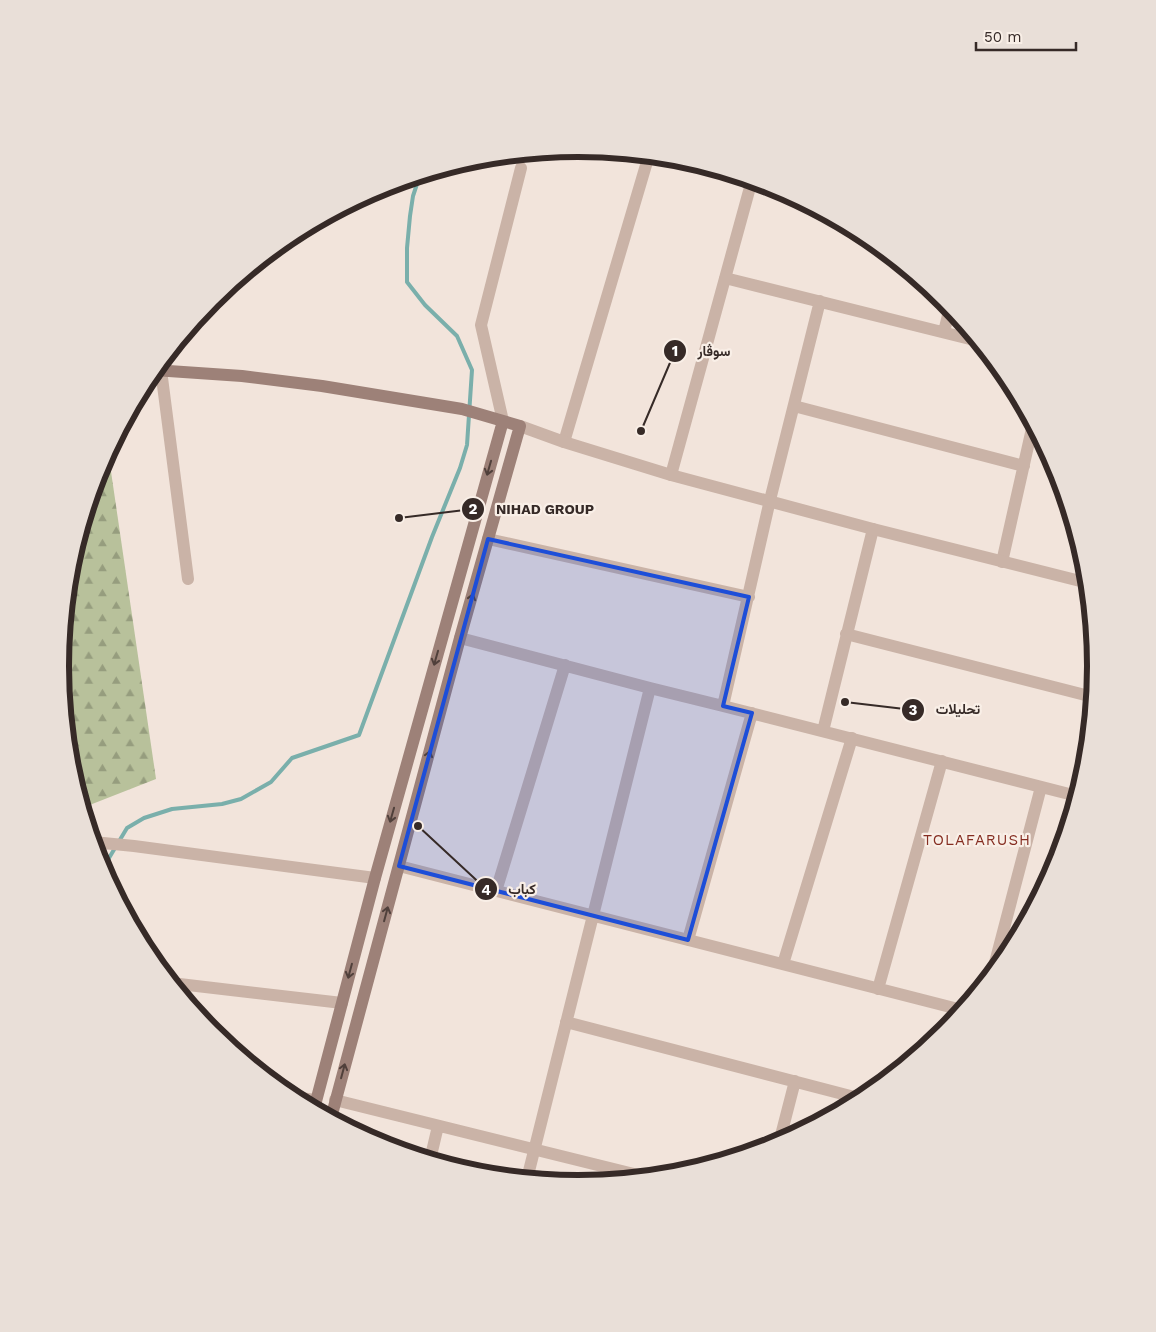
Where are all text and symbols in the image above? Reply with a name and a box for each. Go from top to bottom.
scale bar [976,20,1076,52]
text: 50 m [984,28,1021,46]
callout: سوڤار [663,336,740,365]
text: 1 [672,342,678,360]
text: سوڤار [697,343,730,360]
one-way arrow [484,459,494,475]
callout: NIHAD GROUP [461,494,604,523]
text: 2 [469,500,478,518]
text: NIHAD GROUP [496,501,594,517]
one-way arrow [466,593,476,609]
one-way arrow [431,650,441,666]
callout: تحلیلات [901,695,991,724]
text: 3 [909,701,918,719]
text: تحلیلات [936,701,981,718]
one-way arrow [424,750,433,766]
one-way arrow [387,806,397,822]
district label: TOLAFARUSH [923,831,1031,849]
callout: كباب [473,875,546,904]
text: 4 [481,881,491,899]
text: كباب [508,881,536,898]
one-way arrow [381,907,391,923]
one-way arrow [345,963,354,979]
one-way arrow [339,1064,348,1080]

